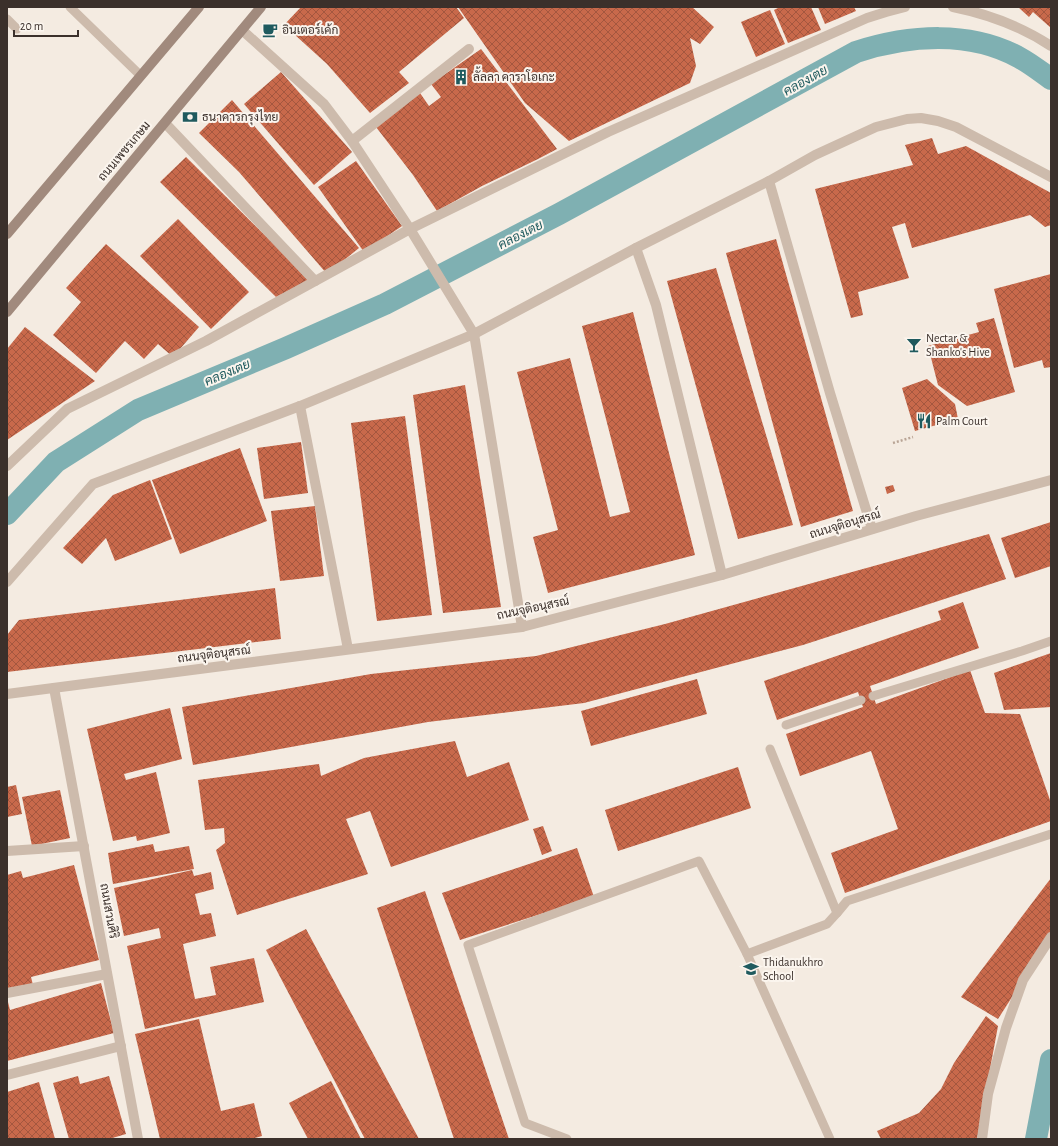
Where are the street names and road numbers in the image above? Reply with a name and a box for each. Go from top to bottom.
street label: ถนนเพชรเกษม [96,119,152,183]
street label: ถนนจุติอนุสรณ์ [807,506,883,543]
street label: ถนนจุติอนุสรณ์ [495,593,571,624]
street label: ถนนจุติอนุสรณ์ [176,642,252,667]
street label: ถนนสวนศิริ [98,882,120,940]

